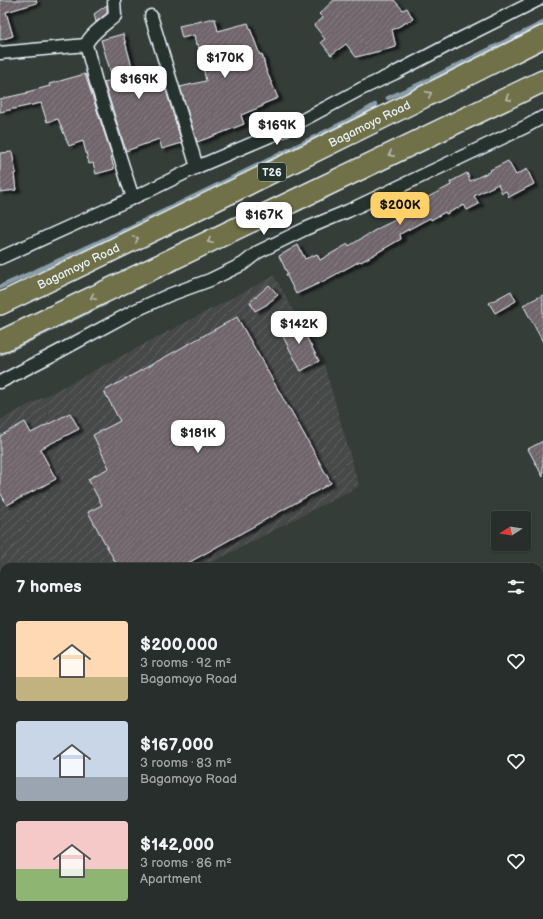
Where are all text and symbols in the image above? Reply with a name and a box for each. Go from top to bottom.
pin: $170K [197,45,253,79]
text: $170K [206,50,244,66]
pin: $169K [111,66,167,100]
text: $169K [120,71,158,87]
one-way arrow [424,92,432,99]
one-way arrow [504,93,512,101]
street label: Bagamoyo Road [326,97,413,151]
pin: $169K [249,112,305,146]
text: $169K [258,117,296,133]
one-way arrow [387,149,395,157]
road number: T26 [258,163,286,181]
pin: $200K [372,192,428,226]
text: $200K [379,197,421,213]
pin: $167K [236,202,292,236]
text: $167K [245,207,283,223]
one-way arrow [132,236,139,244]
one-way arrow [207,236,215,244]
street label: Bagamoyo Road [35,240,122,293]
one-way arrow [90,292,97,300]
pin: $142K [271,311,327,345]
text: $142K [280,316,318,332]
pin: $181K [170,420,226,454]
text: $181K [180,425,216,441]
north arrow [491,511,531,551]
map controls [491,511,531,551]
icon: filters [505,576,527,598]
text: 7 homes [16,577,82,597]
text: $200,000 [140,635,218,655]
icon: home [48,637,96,685]
icon: heart [505,650,527,672]
text: 3 rooms · 92 m² [140,655,231,671]
text: Bagamoyo Road [140,671,237,687]
text: $167,000 [140,735,214,755]
icon: home [48,737,96,785]
icon: heart [505,750,527,772]
text: 3 rooms · 83 m² [140,755,232,771]
text: Bagamoyo Road [140,771,237,787]
text: $142,000 [140,835,214,855]
icon: home [48,837,96,885]
icon: heart [505,850,527,872]
text: 3 rooms · 86 m² [140,855,232,871]
text: Apartment [140,871,201,887]

